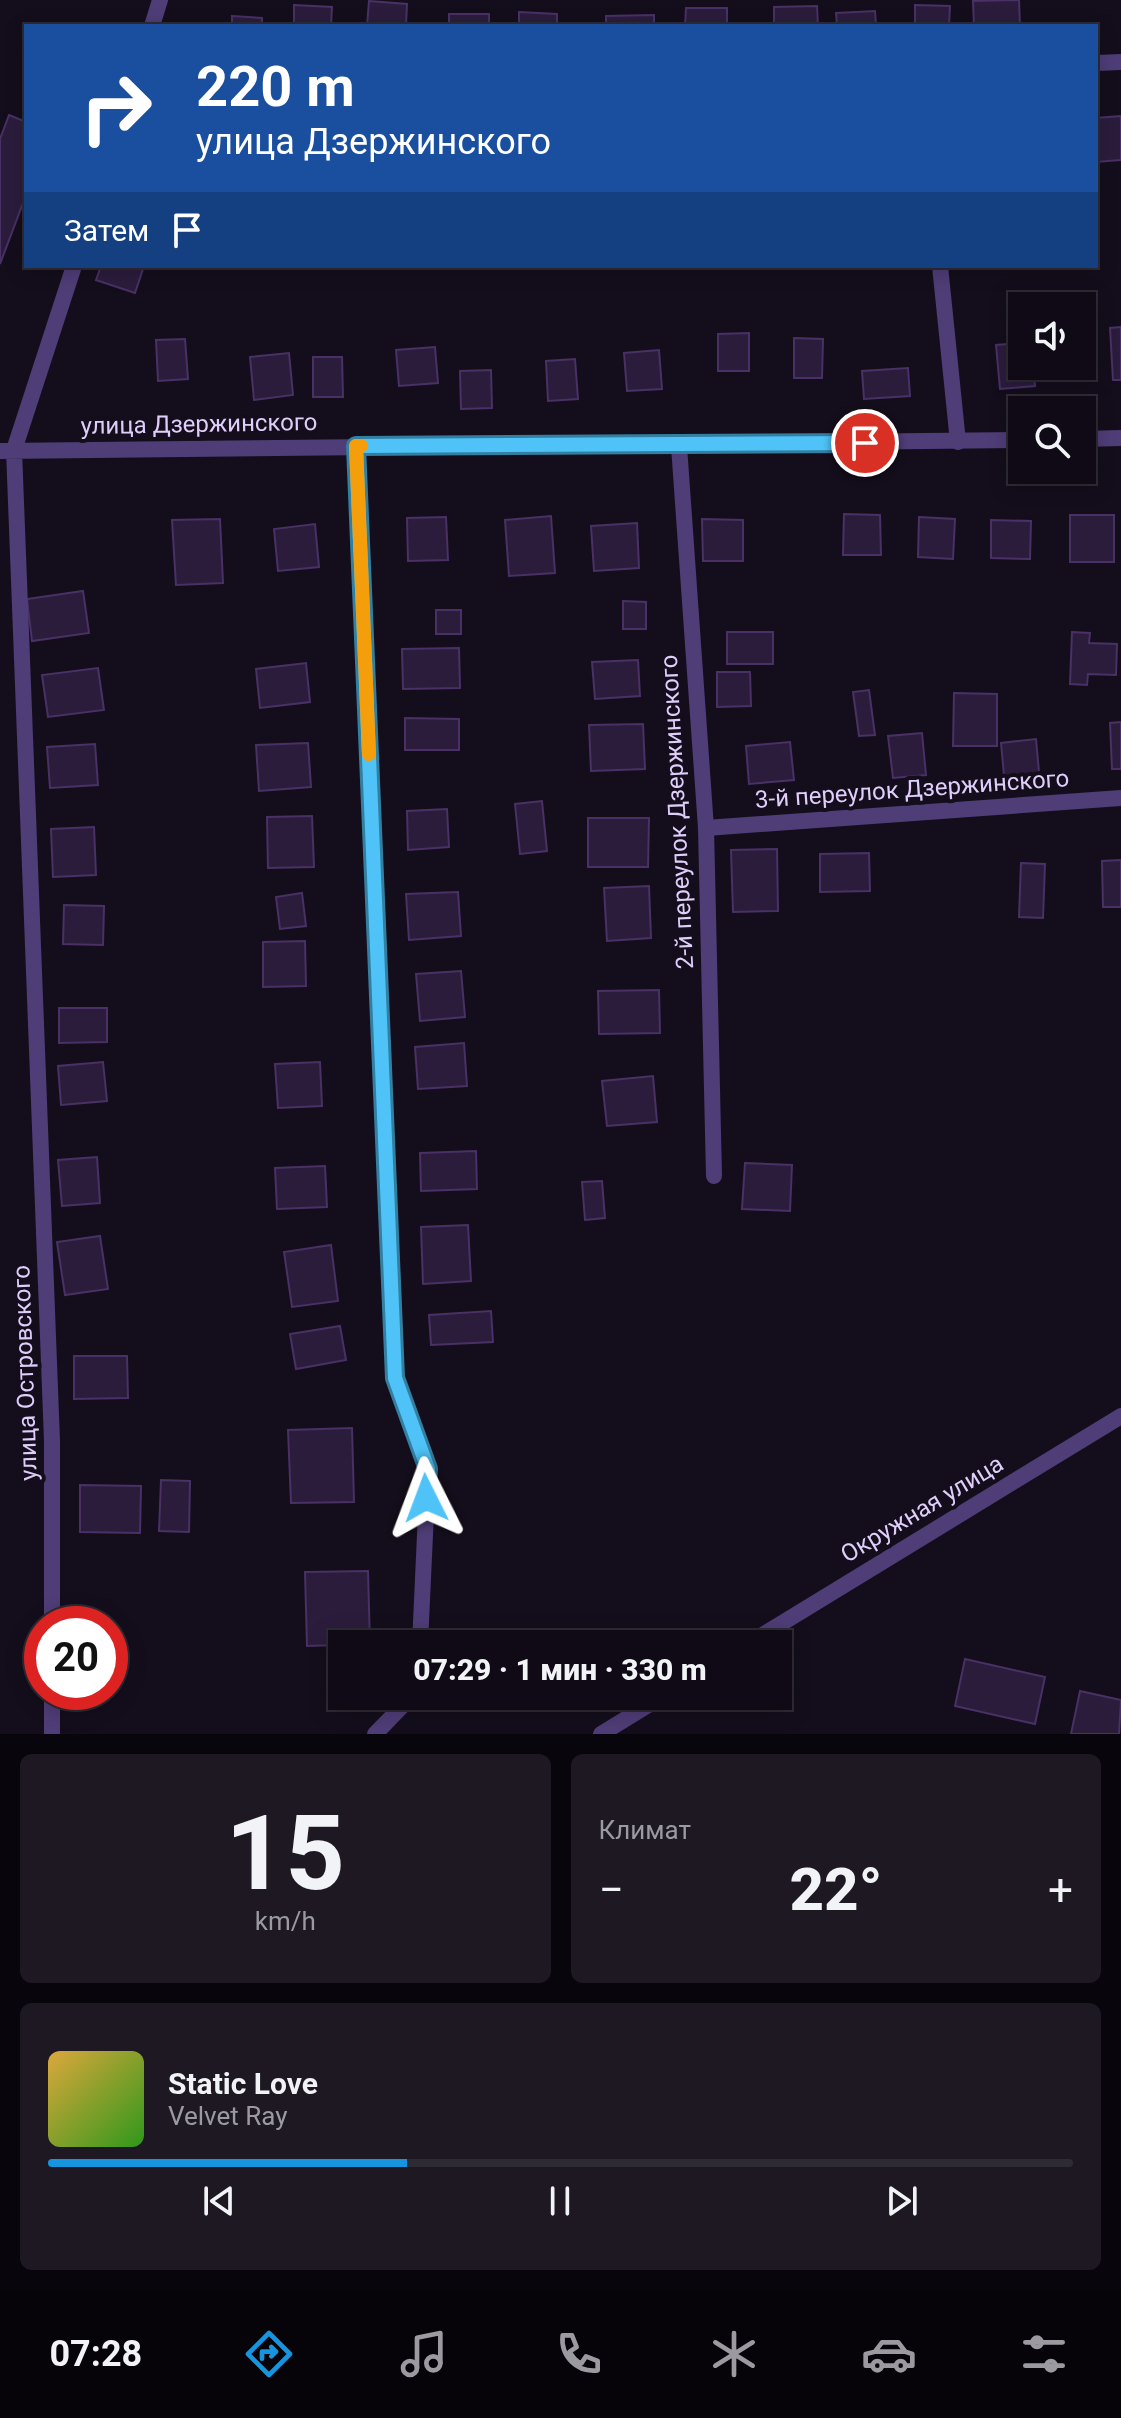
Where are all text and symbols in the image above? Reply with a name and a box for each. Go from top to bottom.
text: 220 m [196,54,355,120]
icon: right [64,56,168,160]
text: улица Дзержинского [196,121,551,163]
icon: arrive [165,208,209,252]
text: Затем [64,213,149,248]
map controls [1008,292,1096,484]
button: sound [1008,292,1096,380]
button: search [1008,396,1096,484]
street label: улица Дзержинского [80,408,318,440]
pin [831,409,899,477]
icon: arrive [843,421,887,465]
street label: 2-й переулок Дзержинского [655,654,699,970]
street label: 3-й переулок Дзержинского [754,764,1070,814]
street label: улица Островского [7,1265,43,1481]
street label: Окружная улица [836,1449,1008,1569]
position arrow [384,1456,468,1540]
speed limit sign: 20 [24,1606,128,1710]
text: 07:29 · 1 мин · 330 m [413,1652,707,1687]
text: 15 [226,1793,345,1914]
text: Климат [599,1815,691,1845]
text: 22° [789,1854,882,1925]
text: − [599,1864,624,1916]
text: + [1048,1864,1073,1916]
text: km/h [255,1906,316,1936]
text: Static Love [168,2066,318,2101]
text: Velvet Ray [168,2101,288,2131]
icon: previous [197,2179,241,2223]
icon: pause [538,2179,582,2223]
icon: next [880,2179,924,2223]
icon: directions [241,2326,297,2382]
icon: music [396,2326,452,2382]
icon: phone [551,2326,607,2382]
icon: climate [706,2326,762,2382]
icon: car [861,2326,917,2382]
icon: filters [1016,2326,1072,2382]
text: 07:28 [49,2333,142,2375]

